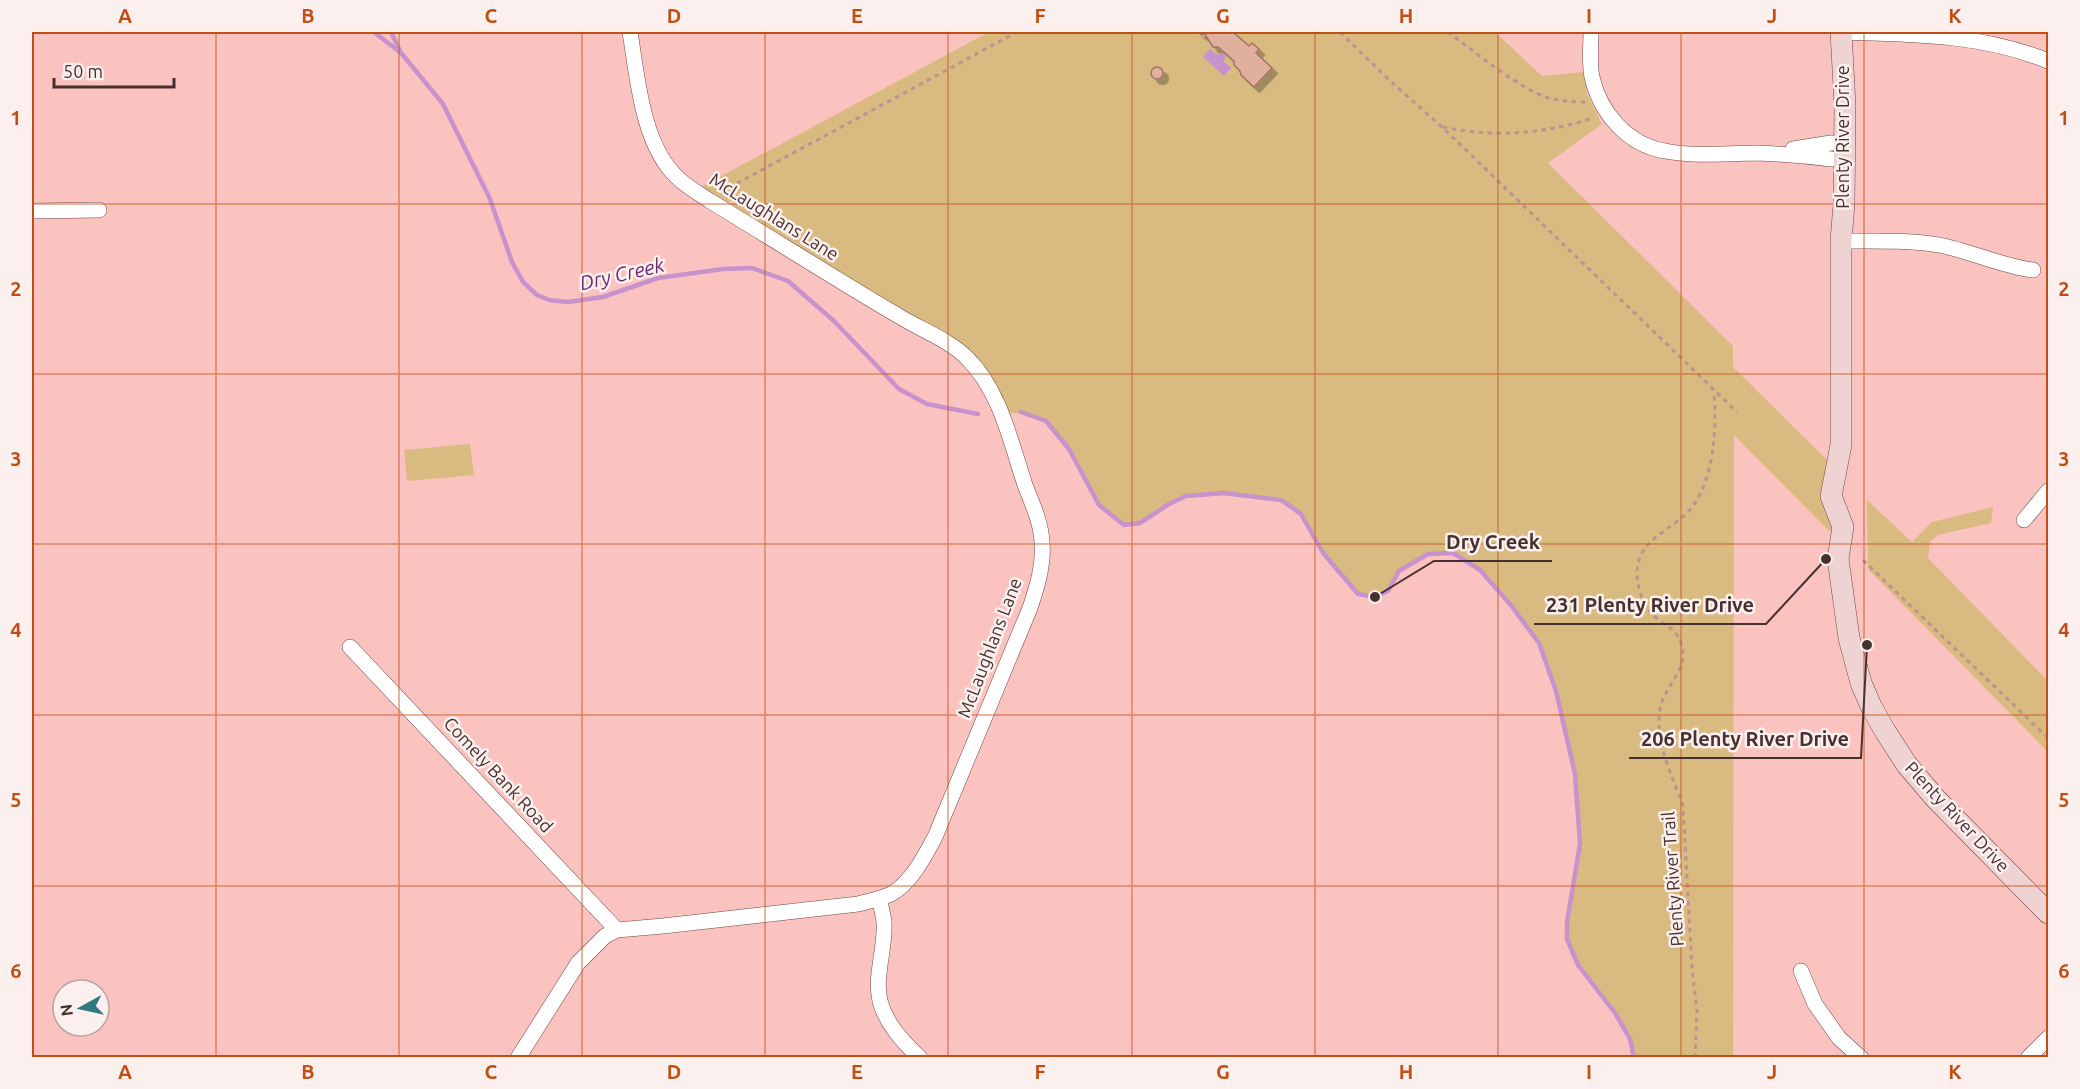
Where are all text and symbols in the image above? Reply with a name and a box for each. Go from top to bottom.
text: A [118,4,132,27]
text: B [301,4,315,27]
text: C [485,4,498,27]
text: D [667,4,681,27]
text: E [851,4,863,27]
text: F [1034,4,1046,27]
text: G [1216,4,1230,27]
text: H [1399,4,1413,27]
text: I [1586,4,1592,27]
text: J [1767,4,1777,27]
text: K [1948,4,1962,27]
scale bar [54,51,174,89]
text: 50 m [63,61,103,81]
street label: Plenty River Drive [1832,65,1852,209]
text: 1 [10,106,22,129]
text: 1 [2058,106,2070,129]
street label: McLaughlans Lane [706,168,843,264]
water label: Dry Creek [577,252,667,294]
text: 2 [10,277,22,300]
text: 2 [2058,277,2070,300]
text: 3 [10,447,22,470]
text: 3 [2058,447,2070,470]
callout: Dry Creek [1434,523,1552,561]
text: Dry Creek [1446,530,1540,553]
street label: McLaughlans Lane [953,575,1025,720]
callout: 231 Plenty River Drive [1534,586,1766,624]
text: 231 Plenty River Drive [1546,593,1754,616]
text: 4 [10,618,22,641]
text: 4 [2058,618,2070,641]
street label: Comely Bank Road [440,713,557,836]
callout: 206 Plenty River Drive [1629,720,1861,758]
text: 206 Plenty River Drive [1641,727,1849,750]
street label: Plenty River Drive [1902,757,2014,876]
text: 5 [10,788,22,811]
text: 5 [2058,788,2070,811]
street label: Plenty River Trail [1657,811,1687,947]
text: 6 [10,959,22,982]
text: 6 [2058,959,2070,982]
north arrow [51,978,111,1038]
text: N [56,1003,76,1017]
text: A [118,1060,132,1083]
text: B [301,1060,315,1083]
text: C [485,1060,498,1083]
text: D [667,1060,681,1083]
text: E [851,1060,863,1083]
text: F [1034,1060,1046,1083]
text: G [1216,1060,1230,1083]
text: H [1399,1060,1413,1083]
text: I [1586,1060,1592,1083]
text: J [1767,1060,1777,1083]
text: K [1948,1060,1962,1083]

